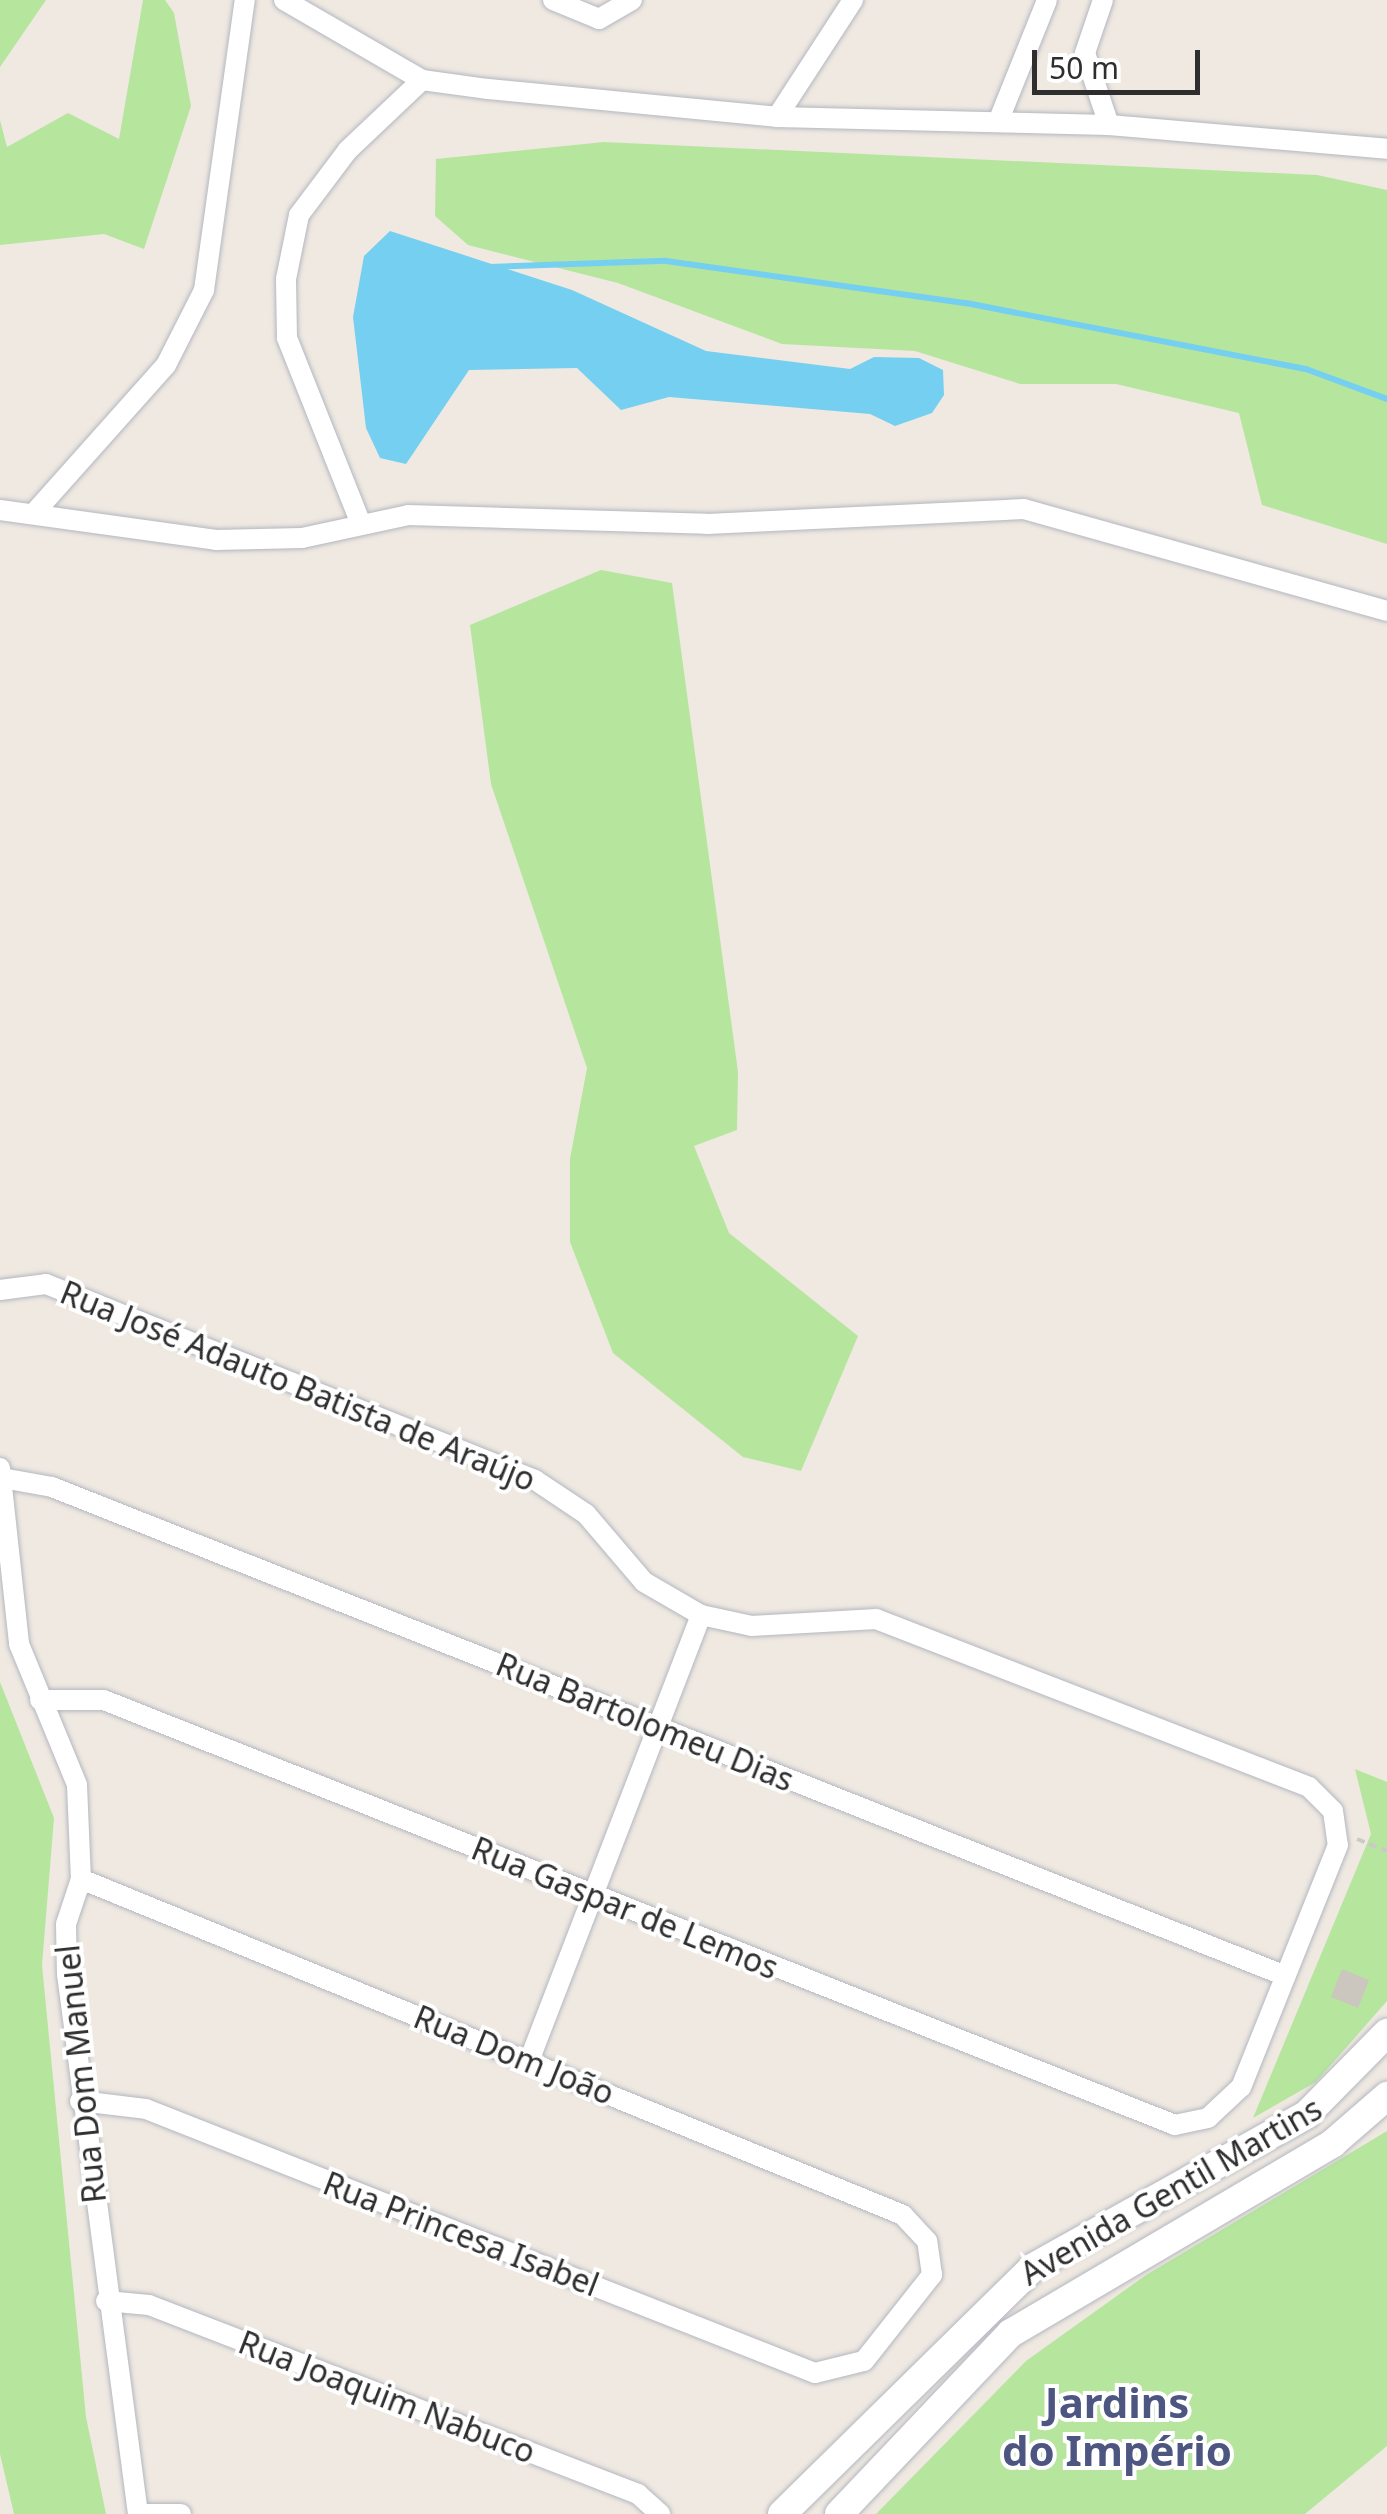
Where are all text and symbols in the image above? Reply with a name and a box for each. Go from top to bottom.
scale bar [1037,30,1204,92]
text: 50 m [1049,47,1119,88]
street label: Rua José Adauto Batista de Araújo [55,1273,541,1499]
street label: Rua Bartolomeu Dias [491,1645,799,1799]
street label: Rua Gaspar de Lemos [466,1829,784,1987]
street label: Rua Dom Manuel [48,1943,114,2205]
street label: Rua Dom João [408,1997,620,2113]
street label: Avenida Gentil Martins [1014,2089,1328,2293]
street label: Rua Princesa Isabel [318,2164,604,2304]
street label: Rua Joaquim Nabuco [233,2323,541,2471]
district label: Jardins do Império [1002,2377,1232,2476]

